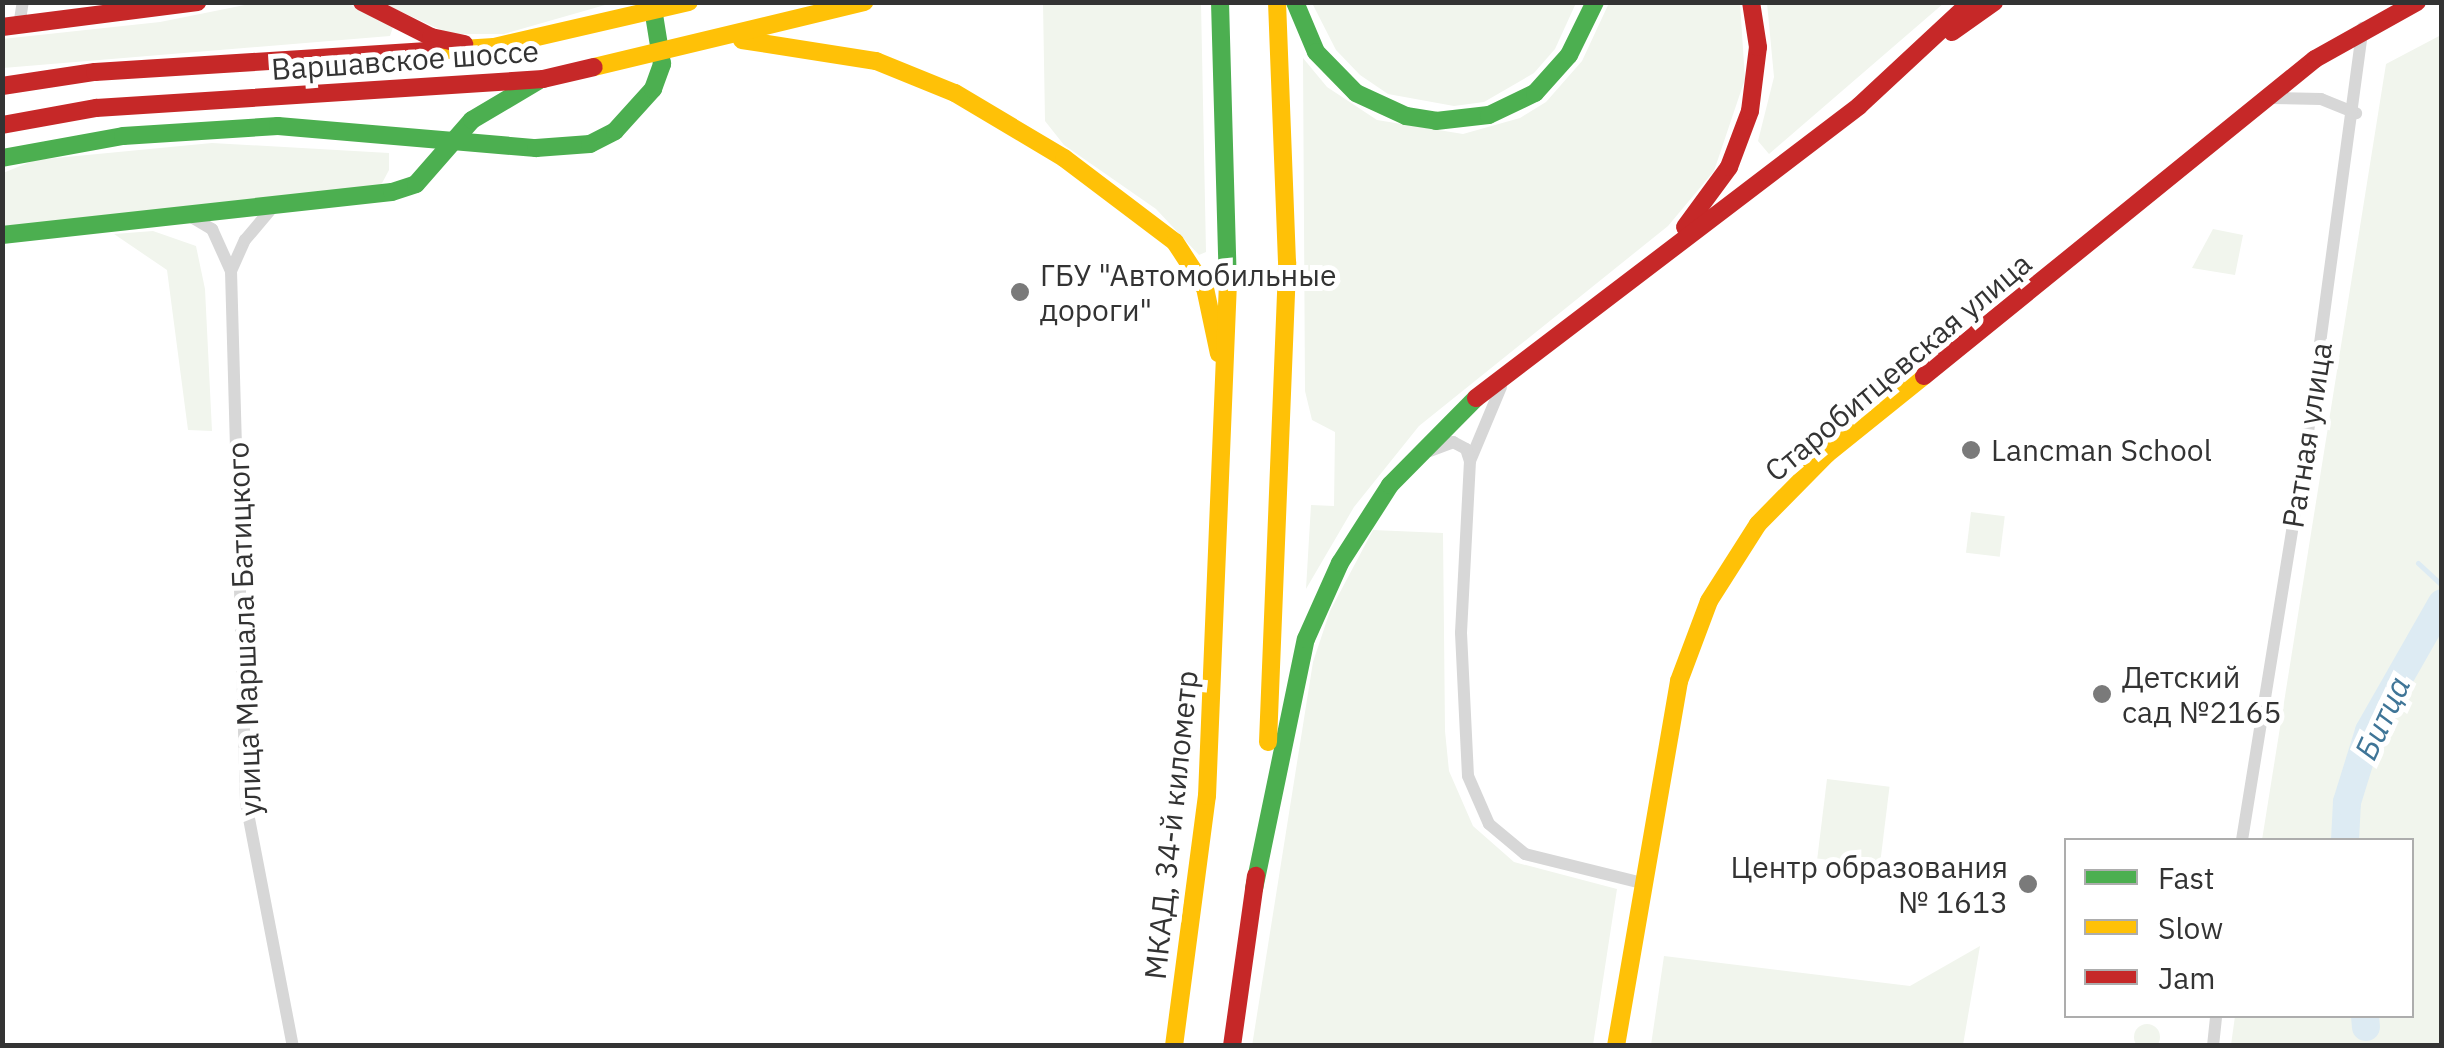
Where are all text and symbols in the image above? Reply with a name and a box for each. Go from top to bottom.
street label: Варшавское шоссе [270,33,540,87]
street label: Старобитцевская улица [1758,245,2038,489]
place label: ГБУ "Автомобильные дороги" [1040,257,1336,328]
marker: ГБУ "Автомобильные дороги" [1009,281,1031,303]
street label: Ратная улица [2275,340,2339,530]
place label: Lancman School [1991,432,2212,468]
marker: Lancman School [1960,439,1982,461]
street label: улица Маршала Батицкого [219,441,269,817]
place label: Детский сад №2165 [2122,659,2282,730]
street label: МКАД, 34-й километр [1137,669,1205,981]
water label: Битца [2346,670,2418,766]
marker: Детский сад №2165 [2091,683,2113,705]
legend [2064,838,2414,1018]
place label: Центр образования № 1613 [1730,849,2008,920]
text: Fast [2158,858,2215,897]
marker: Центр образования № 1613 [2017,873,2039,895]
text: Slow [2158,908,2223,947]
text: Jam [2158,958,2216,997]

